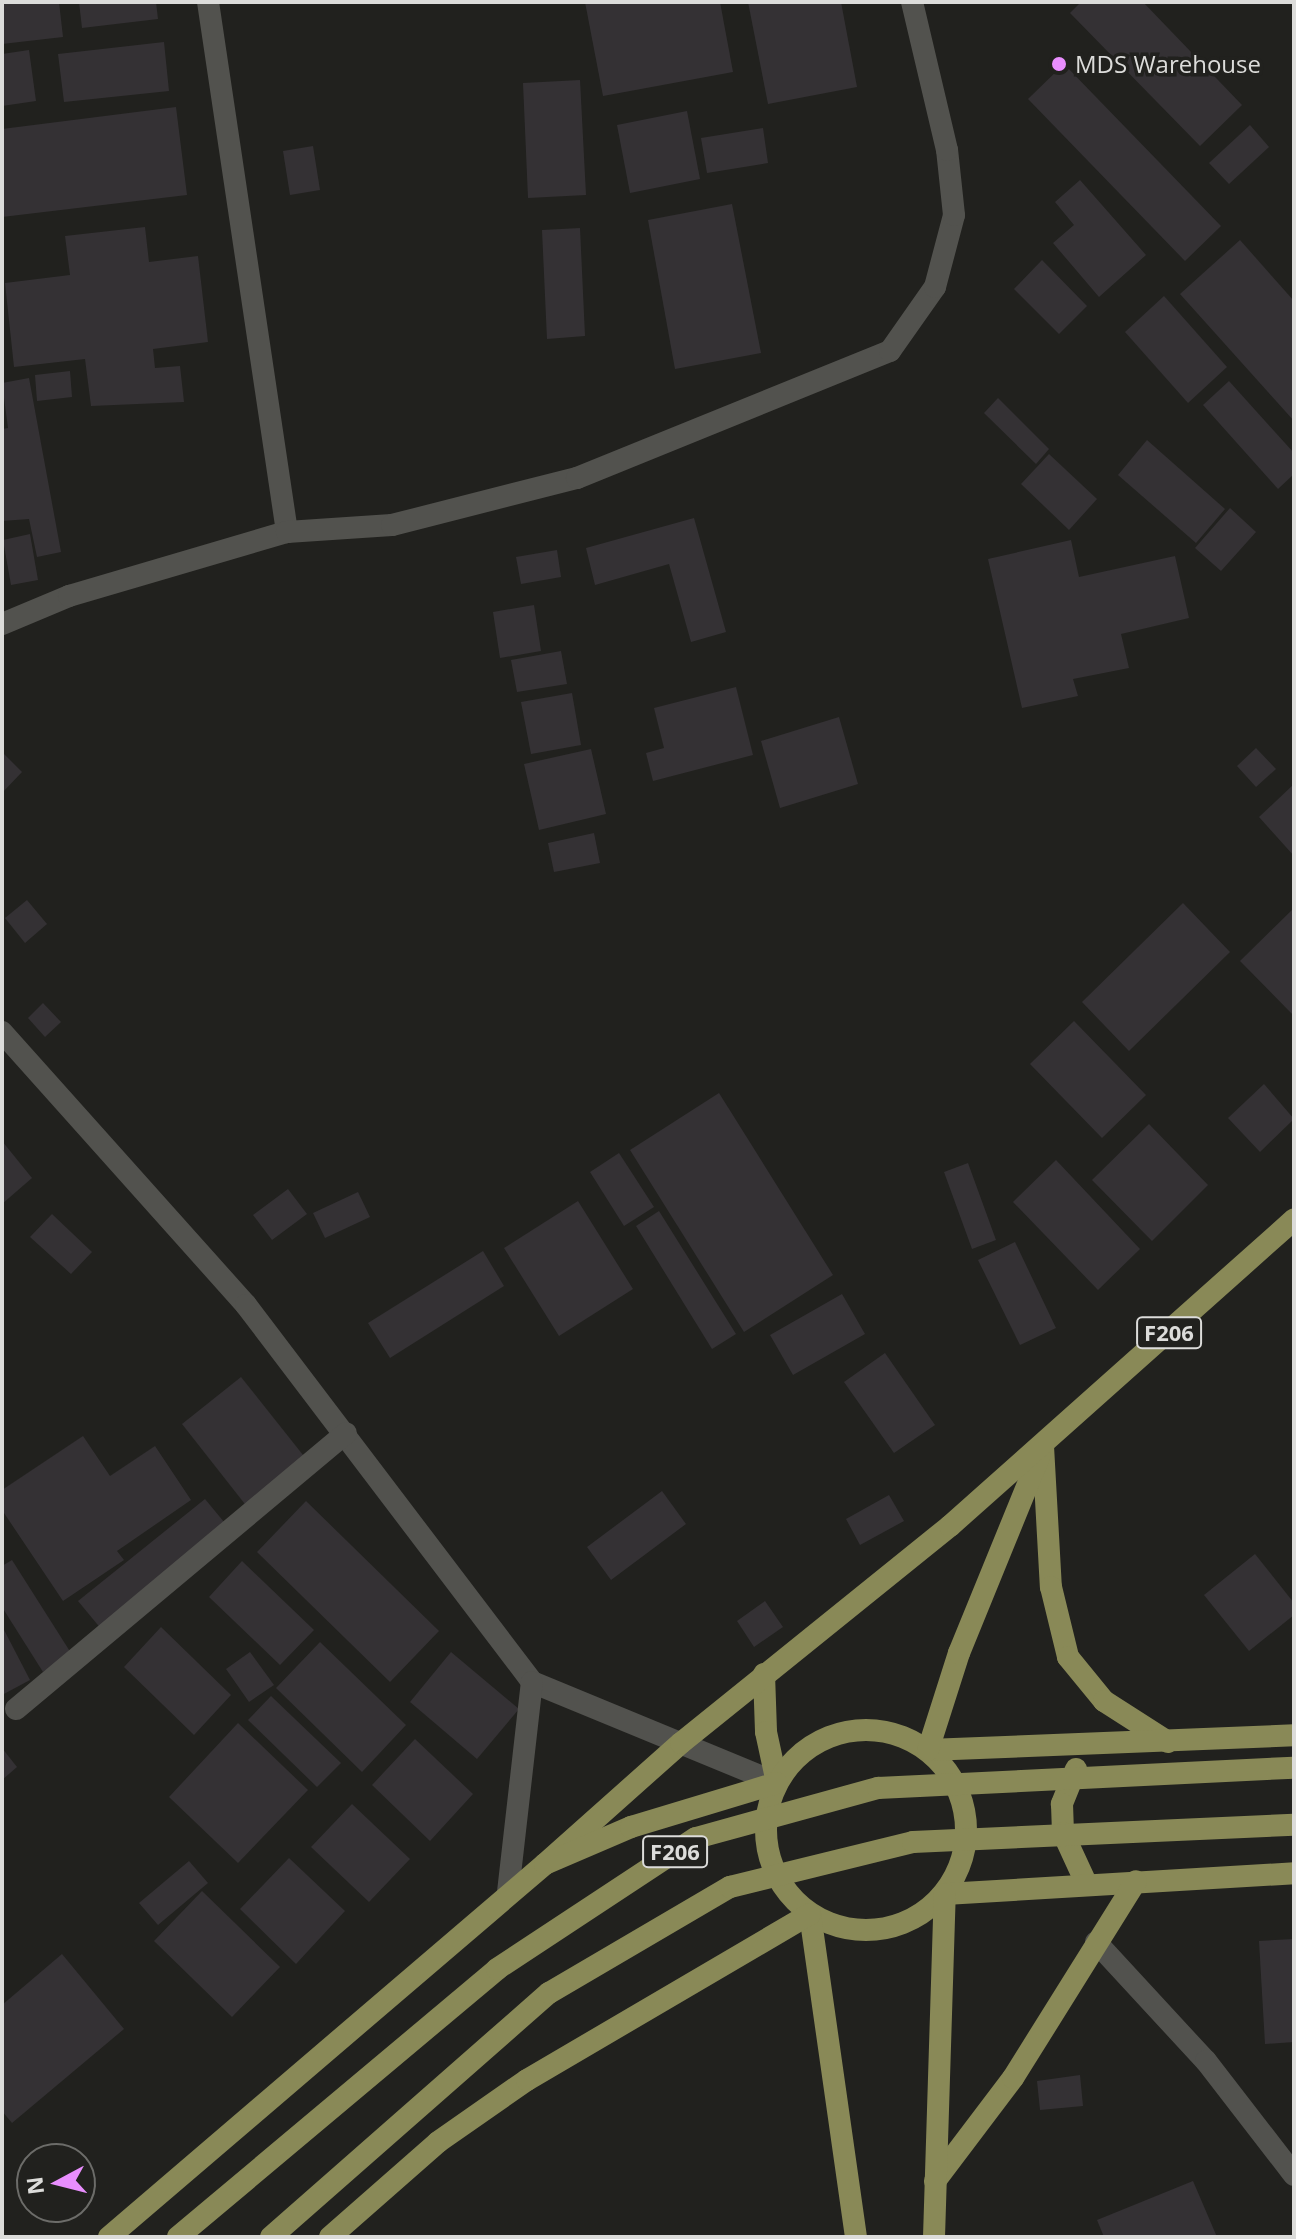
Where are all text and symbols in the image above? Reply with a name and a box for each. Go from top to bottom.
place label: MDS Warehouse [1075,50,1261,78]
marker: MDS Warehouse [1050,55,1068,73]
road number: F206 [1135,1315,1203,1351]
road number: F206 [641,1834,709,1870]
north arrow [16,2143,96,2223]
text: N [18,2175,50,2196]

